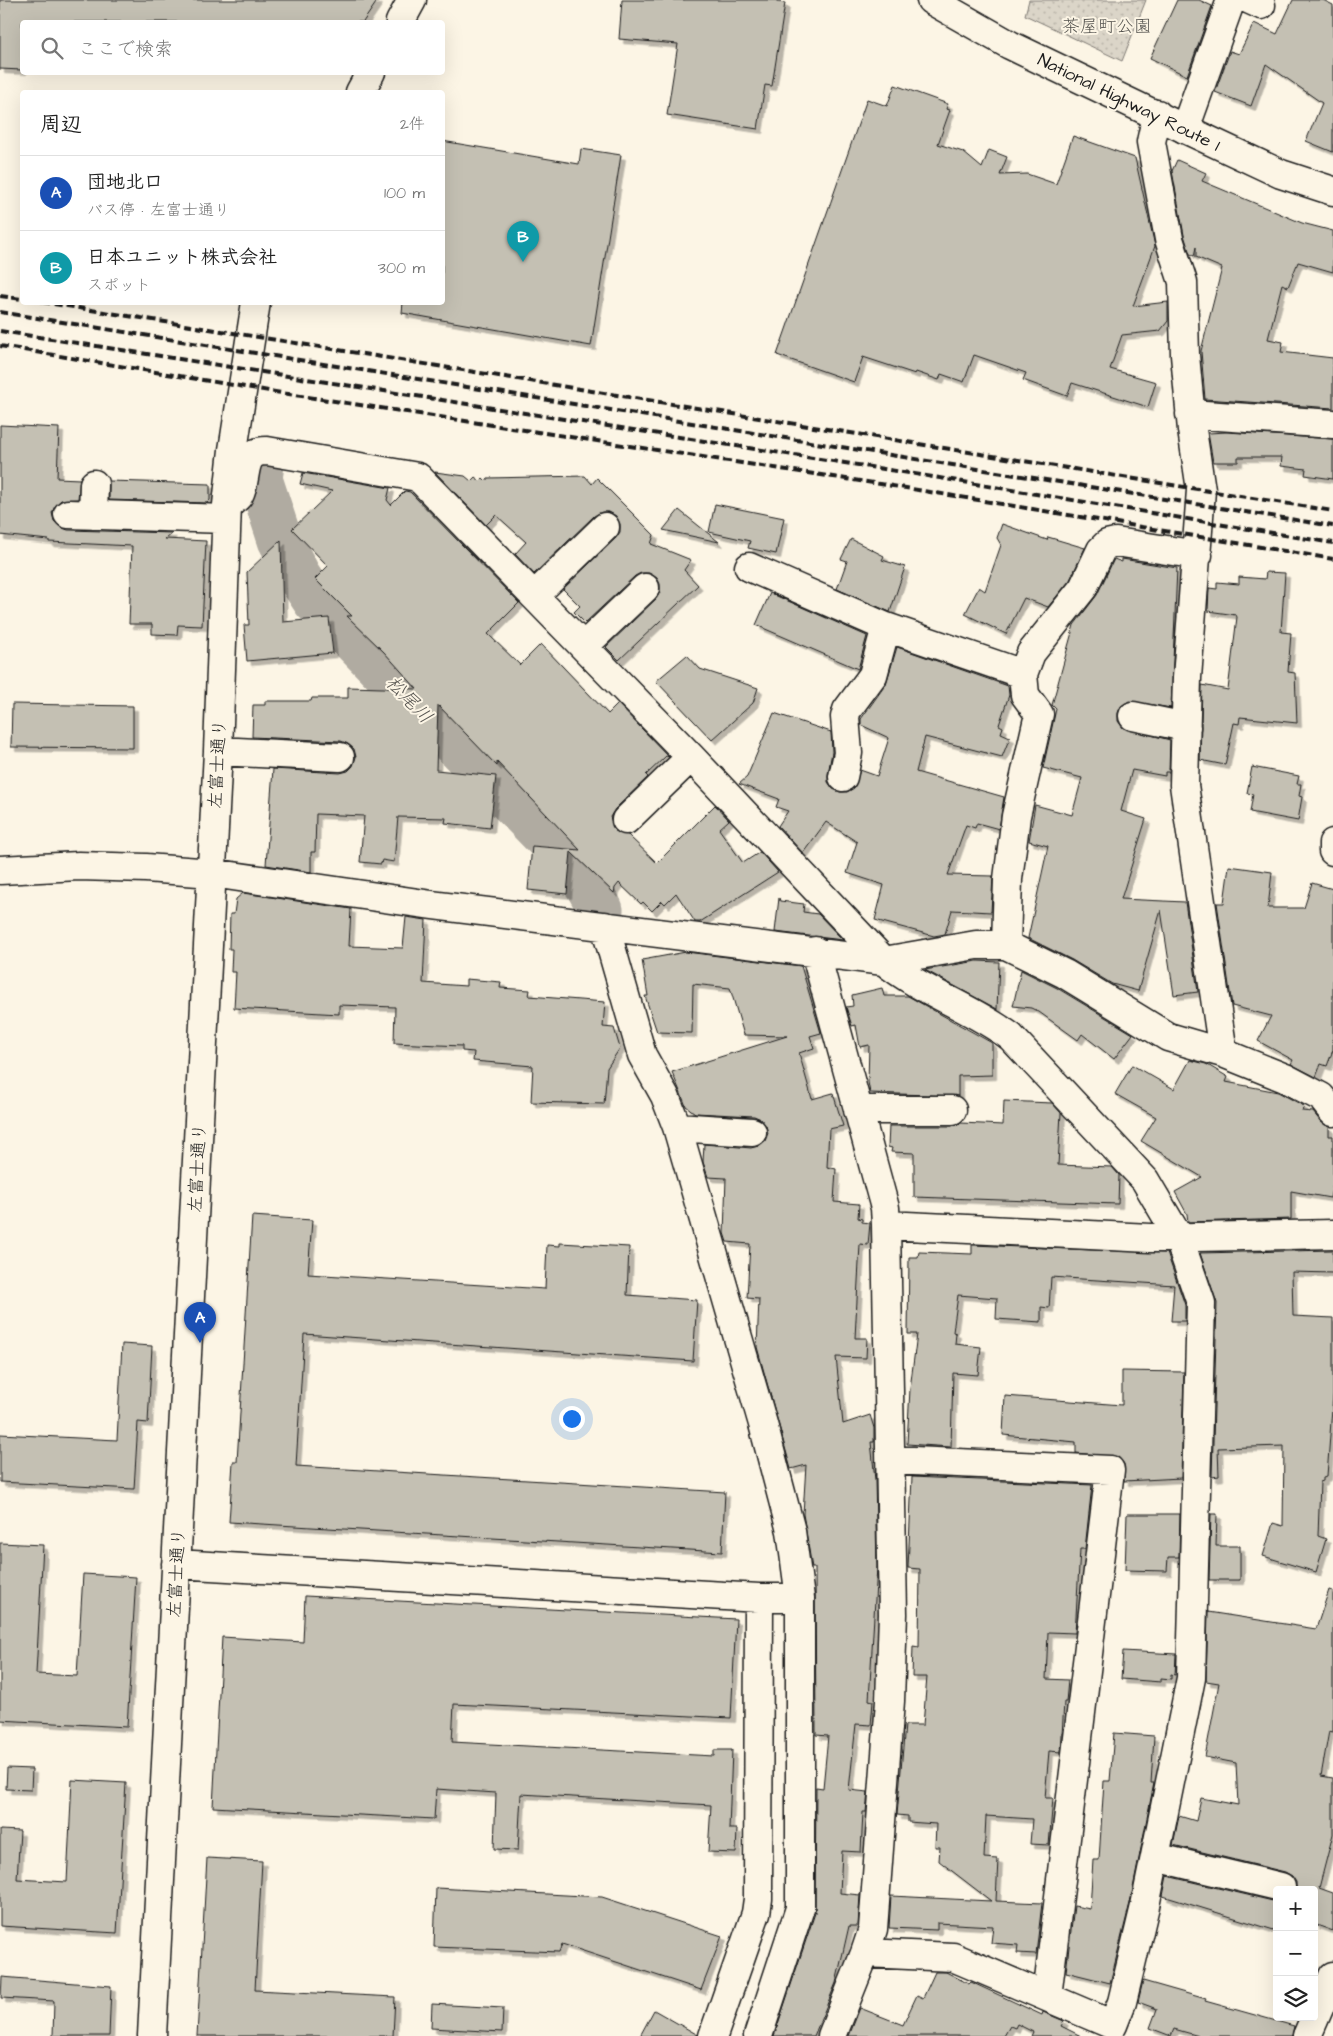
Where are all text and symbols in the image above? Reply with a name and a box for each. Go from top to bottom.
park label: 茶屋町公園 [1062,14,1152,39]
search box [20,20,445,75]
icon: search [38,34,66,62]
text: ここで検索 [78,36,173,63]
street label: National Highway Route 1 [1033,47,1224,158]
text: 周辺 [40,110,82,139]
text: 2件 [400,113,425,135]
text: 団地北口 [87,169,163,196]
text: A [51,182,61,204]
text: 100 m [384,182,425,204]
text: バス停 · 左富士通り [87,199,230,221]
pin: B [507,221,539,262]
text: 日本ユニット株式会社 [87,244,277,271]
text: B [50,257,62,279]
text: 300 m [378,257,425,279]
text: スポット [87,274,151,296]
water label: 松尾川 [379,670,438,730]
street label: 左富士通り [203,718,232,810]
street label: 左富士通り [183,1122,212,1214]
pin: A [184,1302,216,1343]
your location [559,1406,585,1432]
street label: 左富士通り [162,1527,191,1619]
map controls [1273,1886,1318,2021]
button: + [1273,1886,1318,1931]
button: − [1273,1931,1318,1976]
button: layers [1273,1976,1318,2021]

